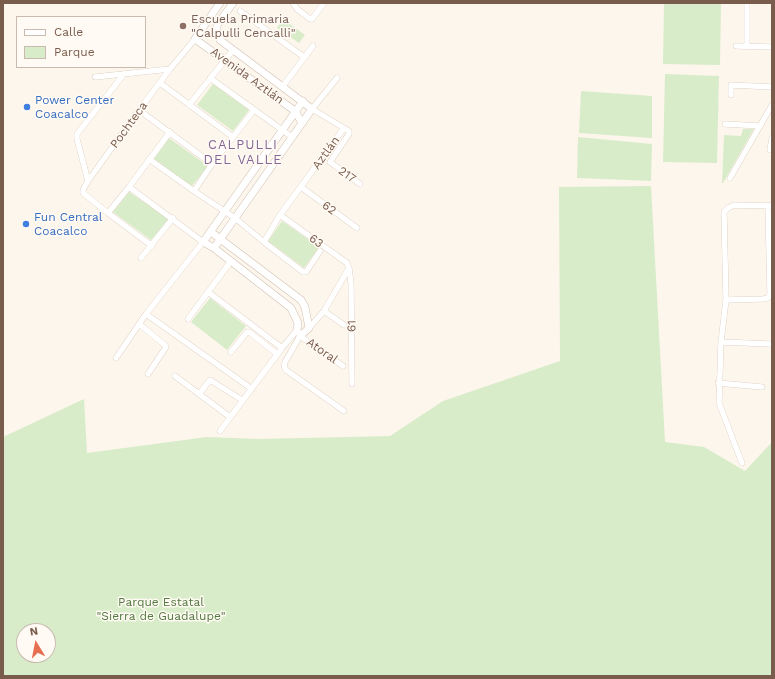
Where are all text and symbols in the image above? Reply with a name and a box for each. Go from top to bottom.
place label: Escuela Primaria "Calpulli Cencalli" [191,12,296,40]
legend [16,16,146,68]
marker: Escuela Primaria "Calpulli Cencalli" [178,21,188,31]
text: Calle [54,25,83,39]
text: Parque [54,45,95,59]
street label: Avenida Aztlán [208,45,286,107]
place label: Power Center Coacalco [35,93,114,121]
street label: Pochteca [107,99,151,151]
marker: Power Center Coacalco [22,102,32,112]
street label: Aztlán [309,134,343,172]
district label: CALPULLI DEL VALLE [204,137,282,168]
street label: 217 [335,164,359,186]
street label: 62 [319,198,339,218]
place label: Fun Central Coacalco [34,210,102,238]
marker: Fun Central Coacalco [21,219,31,229]
street label: 63 [306,231,326,251]
street label: 61 [345,320,359,332]
street label: Atoral [304,335,340,367]
park label: Parque Estatal "Sierra de Guadalupe" [96,595,226,623]
north arrow [16,623,56,663]
text: N [29,625,39,639]

